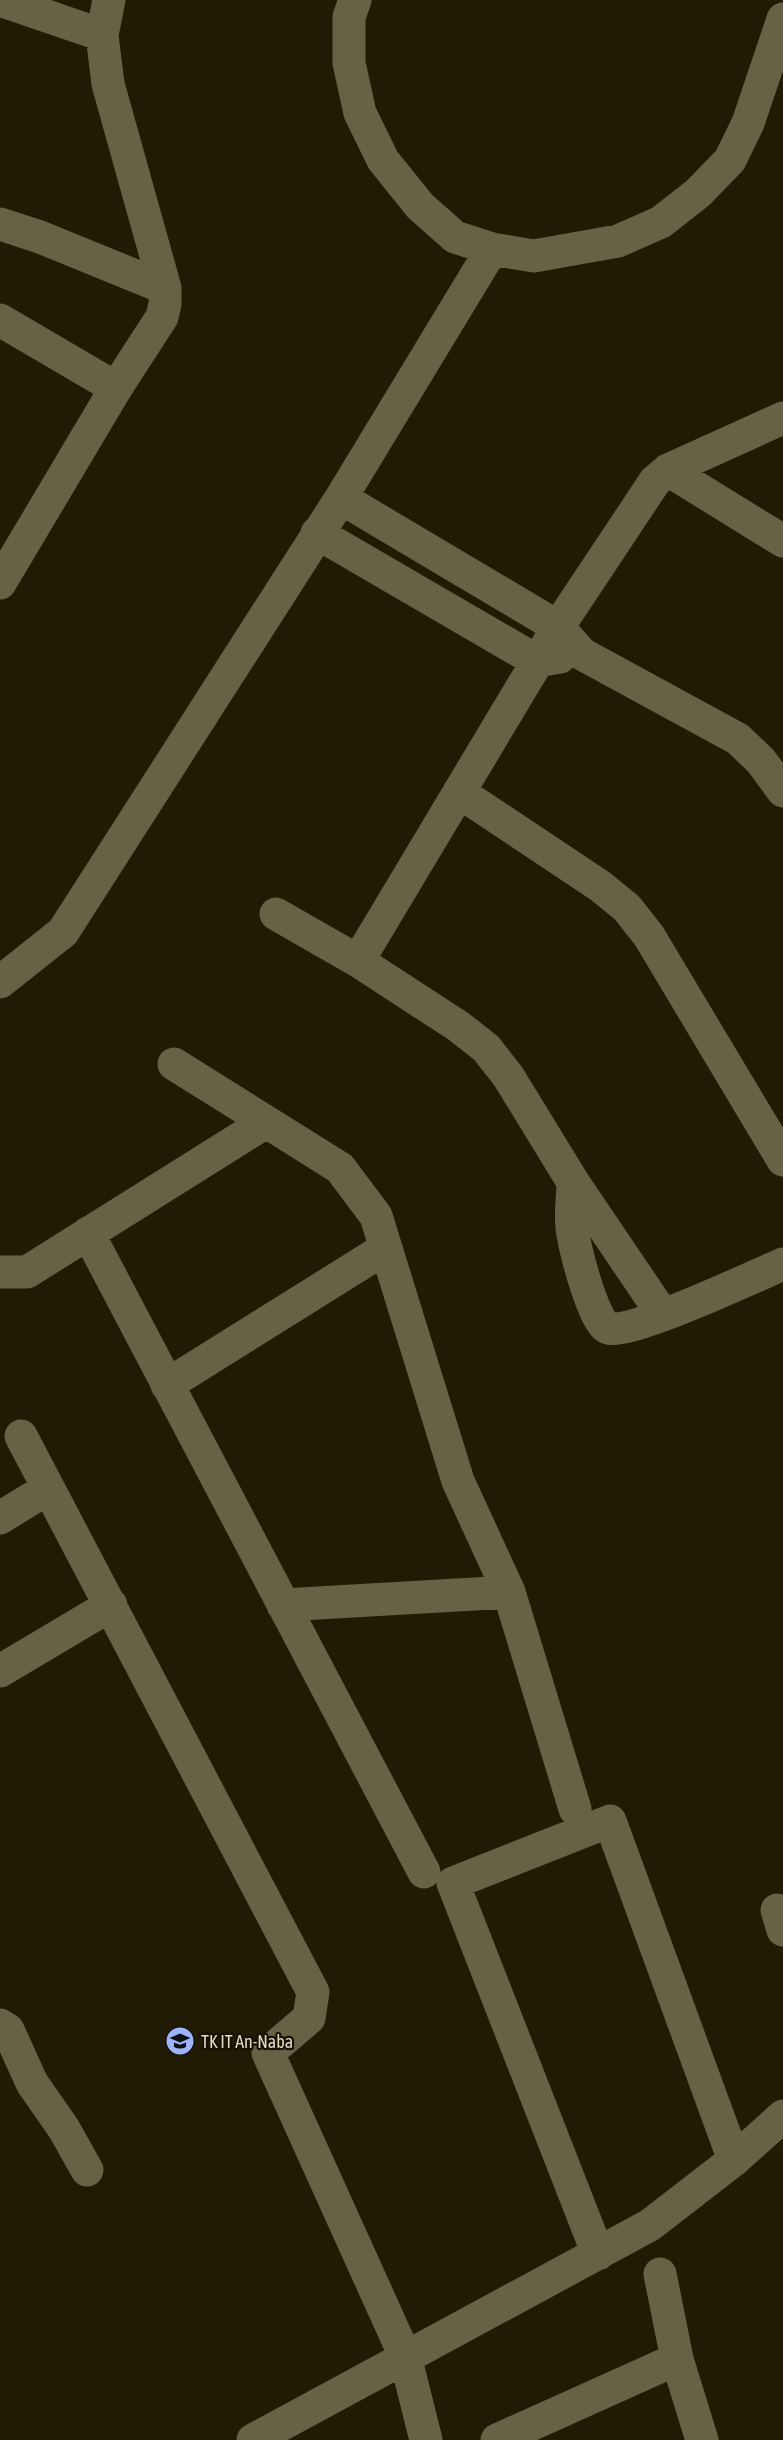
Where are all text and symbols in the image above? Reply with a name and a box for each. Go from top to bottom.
school or university icon: TK IT An-Naba [164,2025,196,2057]
place label: TK IT An-Naba [201,2031,293,2052]

